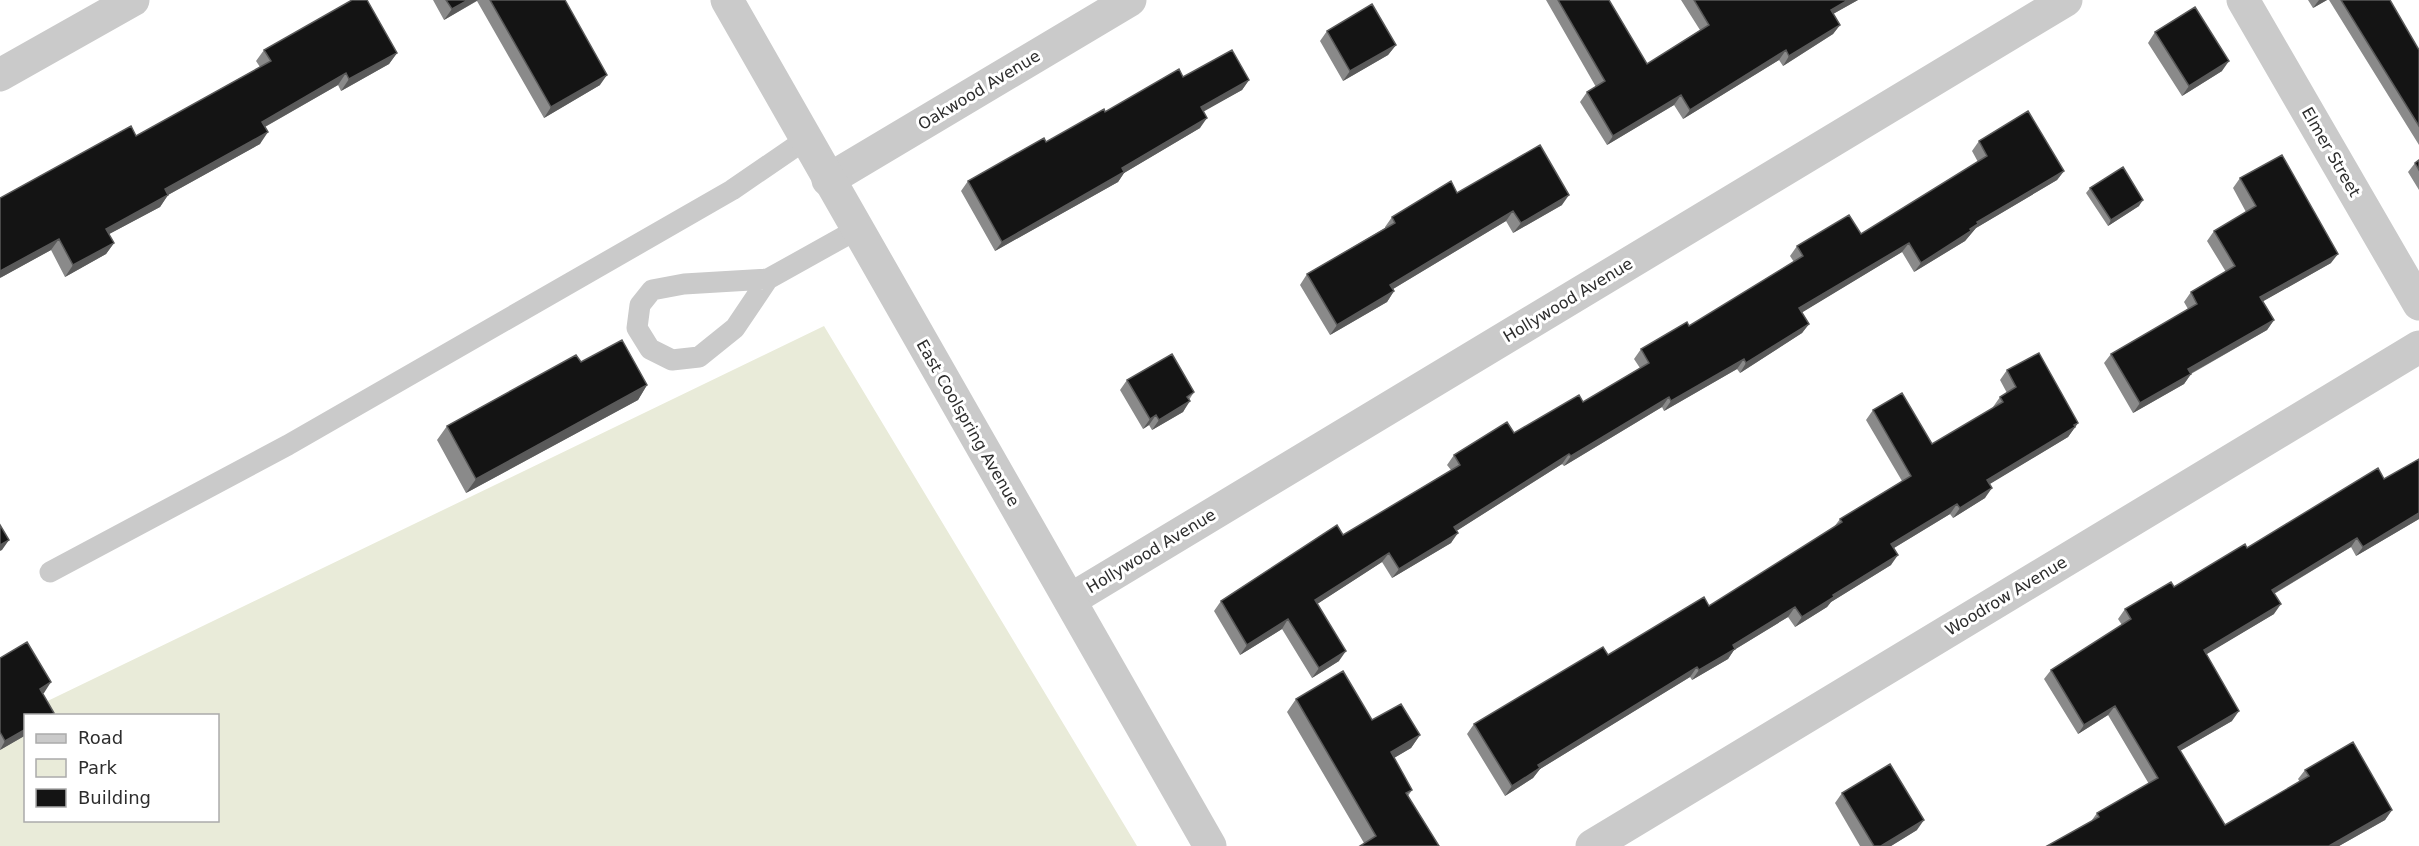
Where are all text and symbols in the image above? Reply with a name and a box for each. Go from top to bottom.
street label: Oakwood Avenue [915,46,1043,134]
street label: Elmer Street [2298,104,2364,200]
street label: Hollywood Avenue [1500,254,1636,346]
street label: East Coolspring Avenue [912,336,1024,510]
street label: Hollywood Avenue [1083,505,1219,597]
street label: Woodrow Avenue [1942,552,2070,640]
legend [24,714,219,822]
text: Road [78,727,123,748]
text: Park [78,757,117,778]
text: Building [78,787,151,808]

